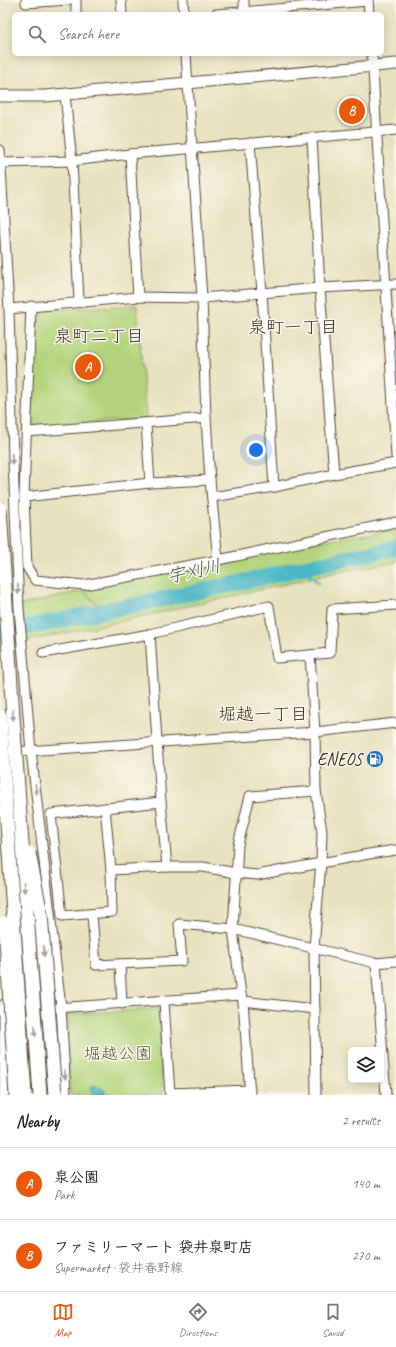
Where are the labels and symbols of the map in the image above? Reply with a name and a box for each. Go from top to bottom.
pin: B [339,96,365,126]
district label: 泉町一丁目 [248,316,338,338]
district label: 泉町二丁目 [54,325,144,347]
pin: A [75,352,101,382]
your location [246,440,266,460]
one-way arrow [9,453,16,465]
water label: 宇刈川 [165,555,223,587]
one-way arrow [15,583,21,596]
district label: 堀越一丁目 [218,703,308,725]
one-way arrow [9,709,16,721]
place label: ENEOS [317,749,365,770]
fuel station icon: ENEOS [365,749,385,769]
one-way arrow [32,783,39,795]
one-way arrow [21,881,28,893]
one-way arrow [41,945,47,957]
one-way arrow [31,1025,38,1037]
park label: 堀越公園 [84,1043,152,1064]
one-way arrow [61,1068,68,1080]

